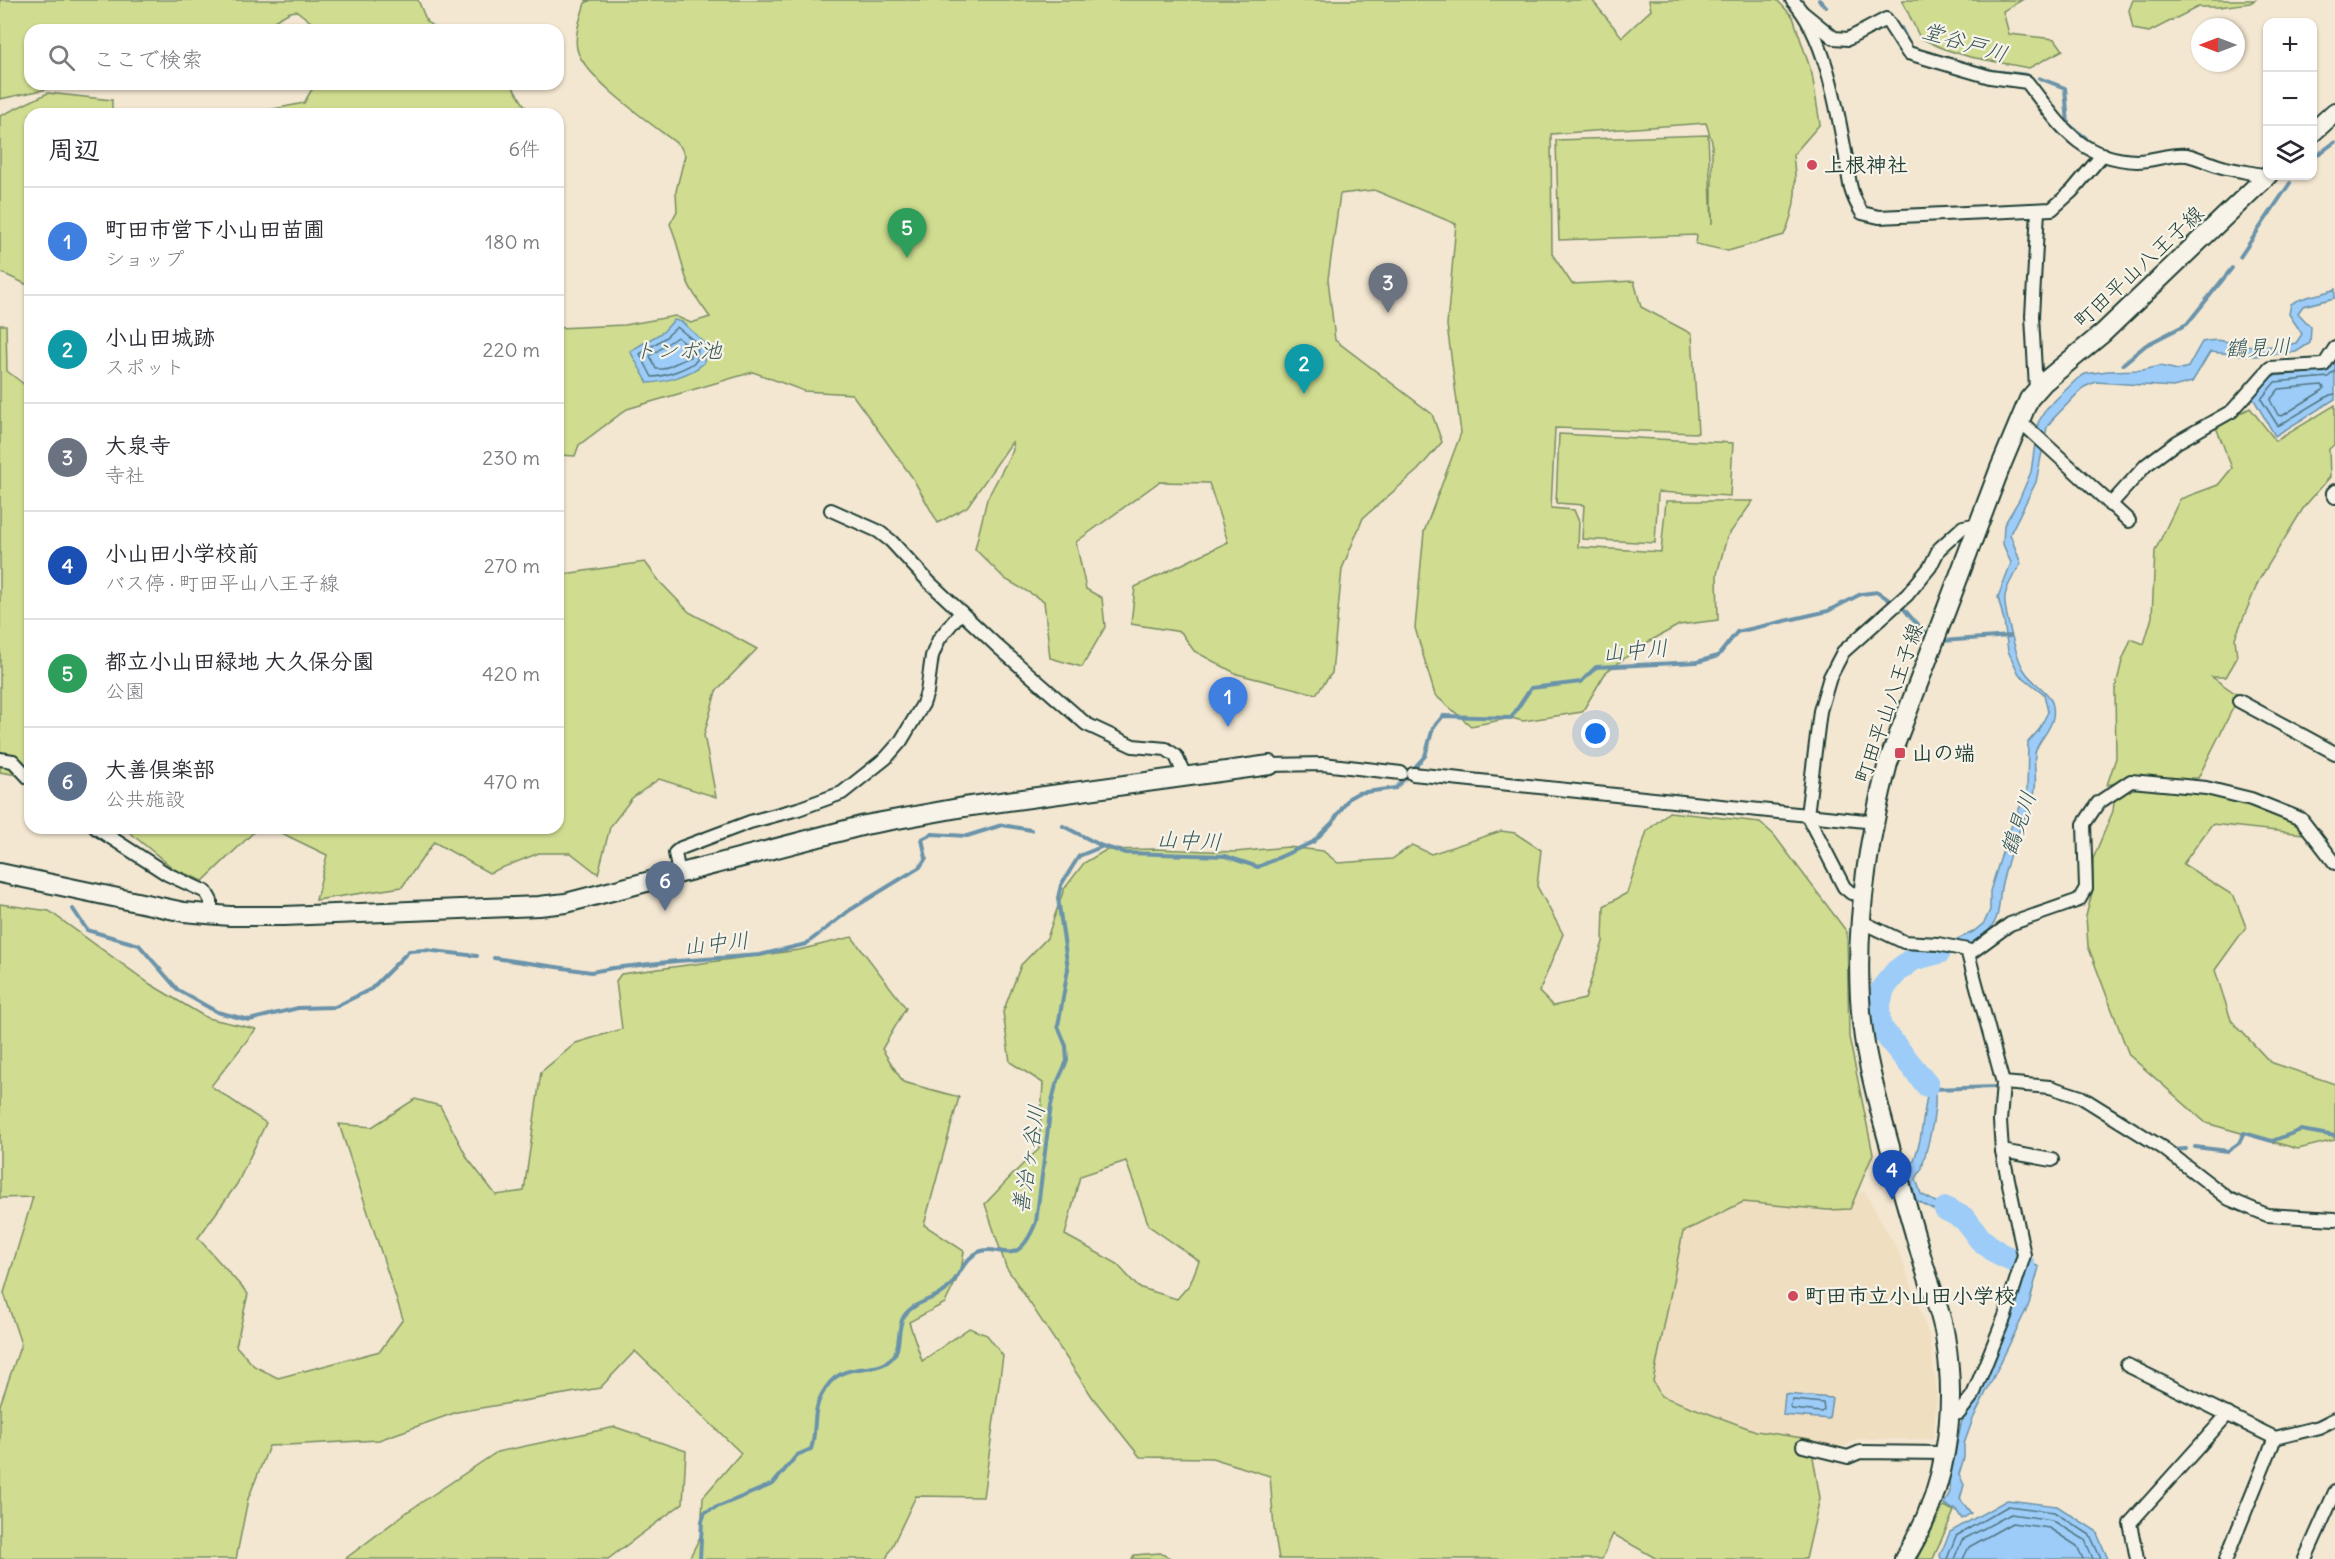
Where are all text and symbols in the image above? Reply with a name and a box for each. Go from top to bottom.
water label: 堂谷戸川 [1919,16,2011,68]
north arrow [2191,18,2245,72]
map controls [2263,18,2317,180]
button: + [2263,18,2317,72]
search box [24,24,564,90]
icon: search [45,41,78,74]
text: ここで検索 [93,45,203,73]
button: − [2263,72,2317,126]
button: layers [2263,126,2317,180]
text: 周辺 [48,133,100,166]
text: 6件 [508,136,540,161]
place label: 上根神社 [1824,151,1908,178]
marker: 上根神社 [1805,158,1819,172]
street label: 町田平山八王子線 [2068,199,2209,334]
pin: 5 [888,208,926,258]
text: 町田市営下小山田苗圃 [105,215,325,243]
text: 1 [64,229,71,254]
text: 180 m [485,229,540,254]
text: ショップ [105,246,184,271]
pin: 3 [1368,264,1408,313]
text: 小山田城跡 [105,323,215,351]
water label: 鶴見川 [2225,332,2291,362]
water label: トンボ池 [634,336,723,364]
text: 2 [62,337,73,362]
text: 220 m [483,337,540,362]
pin: 2 [1284,344,1324,394]
text: スポット [105,354,185,379]
text: 大泉寺 [105,431,171,459]
text: 3 [62,445,73,470]
text: 230 m [482,445,540,470]
text: 寺社 [105,462,145,487]
text: 小山田小学校前 [105,539,259,567]
text: 4 [62,553,73,578]
text: 270 m [484,553,540,578]
text: バス停 · 町田平山八王子線 [105,570,339,595]
street label: 町田平山八王子線 [1848,619,1929,787]
water label: 山中川 [1601,633,1669,667]
text: 都立小山田緑地 大久保分園 [105,647,374,675]
text: 5 [62,661,73,686]
text: 420 m [482,661,540,686]
text: 公園 [105,678,145,703]
pin: 1 [1208,678,1248,727]
your location [1581,719,1610,748]
place label: 山の端 [1912,739,1975,766]
marker: 山の端 [1893,746,1907,760]
text: 大善倶楽部 [105,755,215,783]
text: 6 [62,769,73,794]
text: 470 m [483,769,540,794]
text: 公共施設 [105,786,185,811]
water label: 鶴見川 [1994,787,2042,859]
water label: 山中川 [1155,824,1223,856]
pin: 6 [646,862,684,911]
water label: 山中川 [682,926,750,960]
water label: 善治ヶ谷川 [1006,1102,1050,1216]
pin: 4 [1872,1150,1912,1200]
place label: 町田市立小山田小学校 [1805,1282,2015,1309]
marker: 町田市立小山田小学校 [1786,1289,1800,1303]

